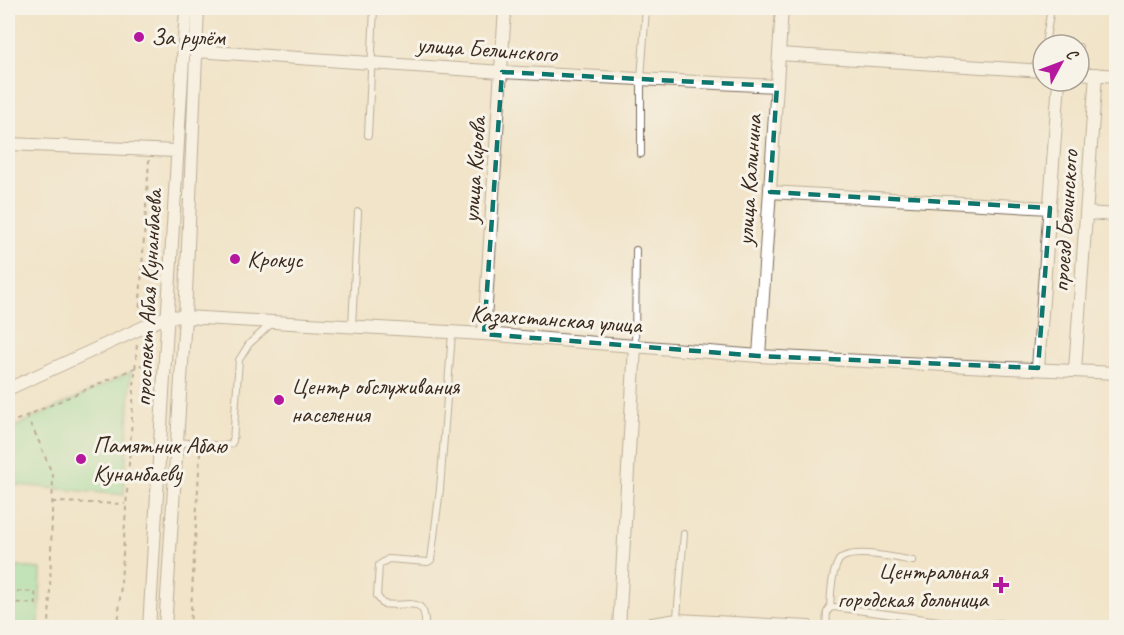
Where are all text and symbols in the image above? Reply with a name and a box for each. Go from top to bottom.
place label: За рулём [151,22,227,52]
street label: улица Белинского [414,29,560,69]
marker: За рулём [132,30,146,44]
north arrow [1031,33,1091,93]
text: С [1061,44,1083,65]
street label: улица Калинина [729,112,769,248]
street label: улица Кирова [455,114,493,226]
street label: проезд Белинского [1045,148,1085,293]
street label: проспект Абая Кунанбаева [127,187,169,407]
place label: Крокус [247,244,304,274]
marker: Крокус [228,252,242,266]
street label: Казахстанская улица [469,298,644,341]
place label: Центр обслуживания населения [291,371,461,429]
marker: Центр обслуживания населения [272,393,286,407]
place label: Памятник Абаю Кунанбаеву [93,430,229,488]
marker: Памятник Абаю Кунанбаеву [74,452,88,466]
place label: Центральная городская больница [837,556,990,614]
marker: Центральная городская больница [992,576,1010,594]

